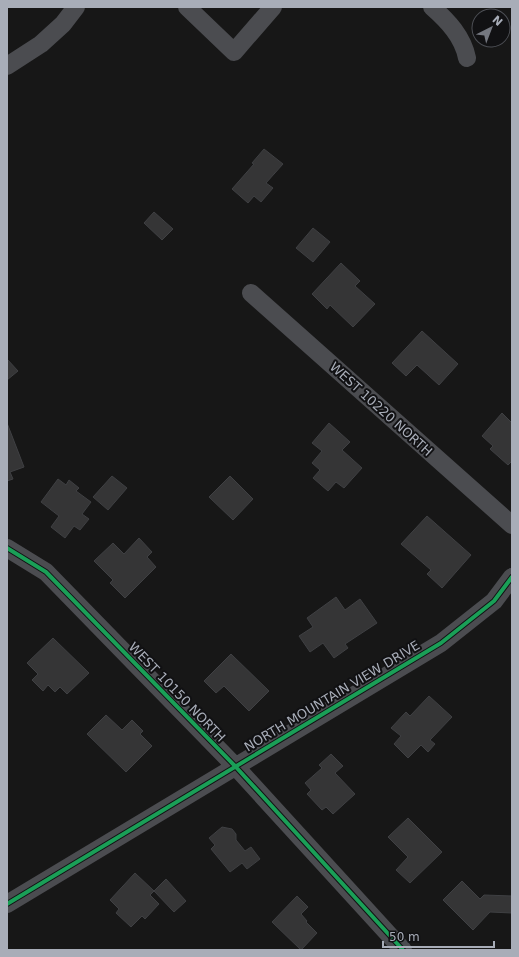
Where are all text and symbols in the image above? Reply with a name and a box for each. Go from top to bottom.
north arrow [471,8,511,48]
text: N [490,13,505,29]
street label: WEST 10220 NORTH [327,359,435,459]
street label: NORTH MOUNTAIN VIEW DRIVE [242,638,422,754]
street label: WEST 10150 NORTH [126,639,228,745]
scale bar [383,923,494,949]
text: 50 m [389,930,420,944]

